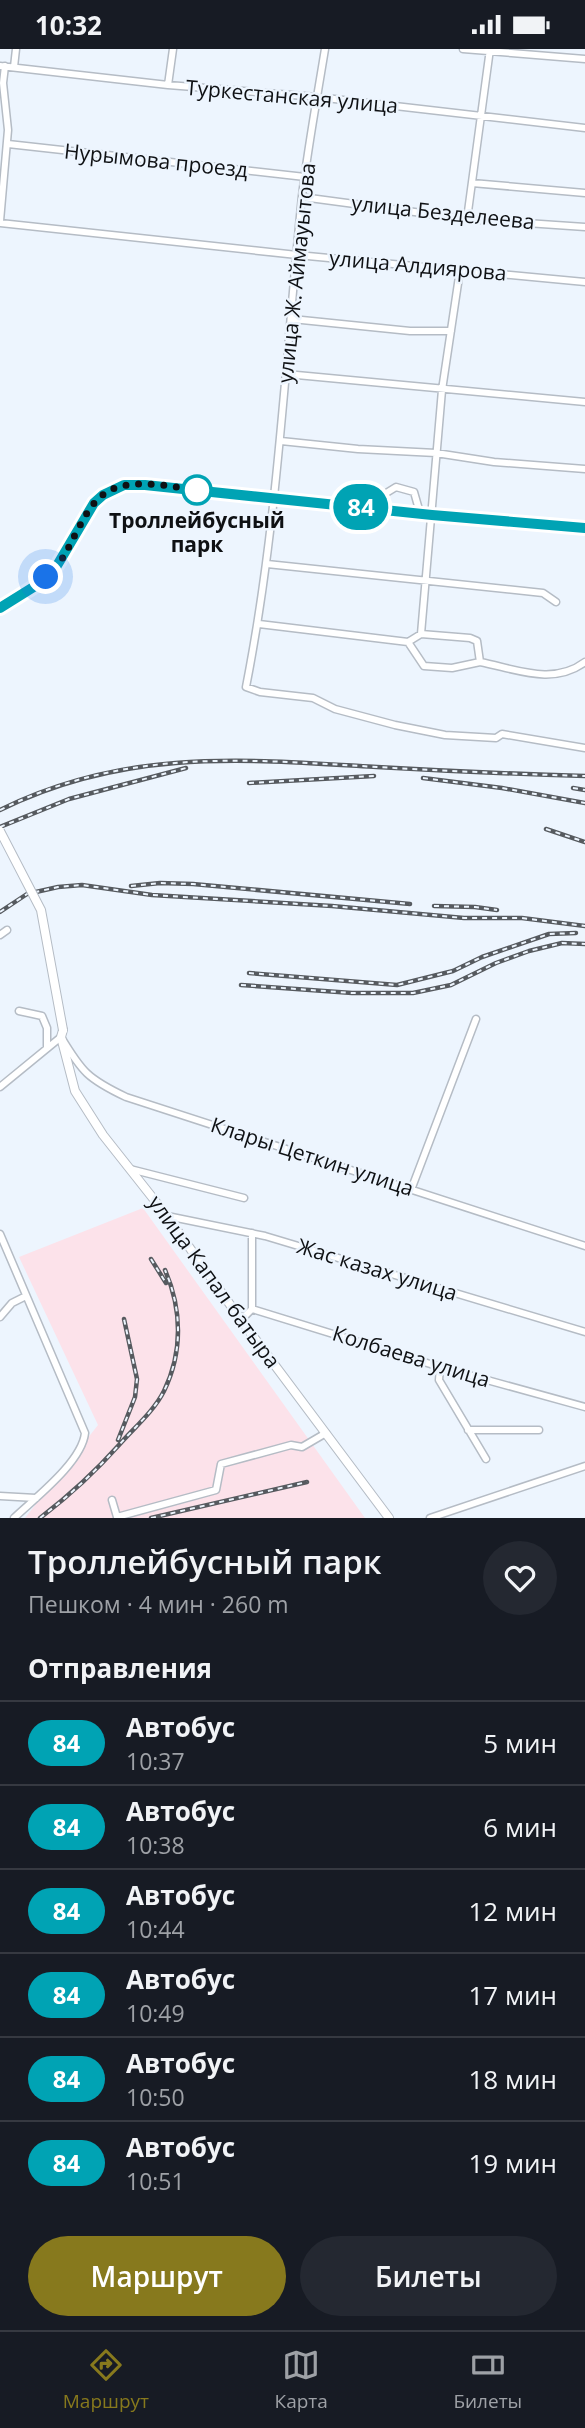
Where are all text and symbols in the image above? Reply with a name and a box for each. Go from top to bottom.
text: 10:32 [35,7,102,43]
street label: Туркестанская улица [185,73,399,119]
street label: Нурымова проезд [63,136,249,184]
street label: улица Ж. Аймауытова [271,161,322,384]
street label: улица Безделеева [350,188,536,236]
street label: улица Алдиярова [328,243,508,287]
marker: Троллейбусный парк [182,475,212,505]
line badge: 84 [330,484,392,530]
text: 84 [347,490,375,523]
place label: Троллейбусный парк [109,506,285,558]
your location [28,559,63,594]
street label: Клары Цеткин улица [207,1110,417,1202]
street label: улица Капал батыра [143,1189,287,1374]
street label: Жас казах улица [294,1231,461,1307]
street label: Колбаева улица [329,1319,493,1393]
text: Троллейбусный парк [28,1539,381,1584]
button: heart [483,1541,557,1615]
text: Пешком · 4 мин · 260 m [28,1588,289,1620]
text: Отправления [28,1650,212,1686]
text: Автобус [126,1709,235,1745]
text: 5 мин [483,1725,557,1761]
text: 84 [53,1726,80,1759]
text: 10:37 [126,1745,185,1777]
text: Автобус [126,1793,235,1829]
text: 6 мин [483,1809,557,1845]
text: 84 [53,1810,80,1843]
text: 10:38 [126,1829,185,1861]
text: Автобус [126,1877,235,1913]
text: 12 мин [468,1893,557,1929]
text: 84 [53,1894,80,1927]
text: 10:44 [126,1913,185,1945]
text: Автобус [126,1961,235,1997]
text: 17 мин [468,1977,557,2013]
text: 84 [53,1978,80,2011]
text: 10:49 [126,1997,185,2029]
text: Автобус [126,2045,235,2081]
text: 18 мин [468,2061,557,2097]
text: 84 [53,2062,80,2095]
text: 10:50 [126,2081,185,2113]
text: Автобус [126,2129,235,2165]
text: 19 мин [468,2145,557,2181]
text: 84 [53,2146,80,2179]
text: 10:51 [126,2165,185,2197]
button: Маршрут [28,2236,286,2316]
button: Билеты [300,2236,557,2316]
tab: Маршрут [63,2346,149,2414]
tab: Карта [275,2346,328,2414]
tab: Билеты [453,2346,522,2414]

